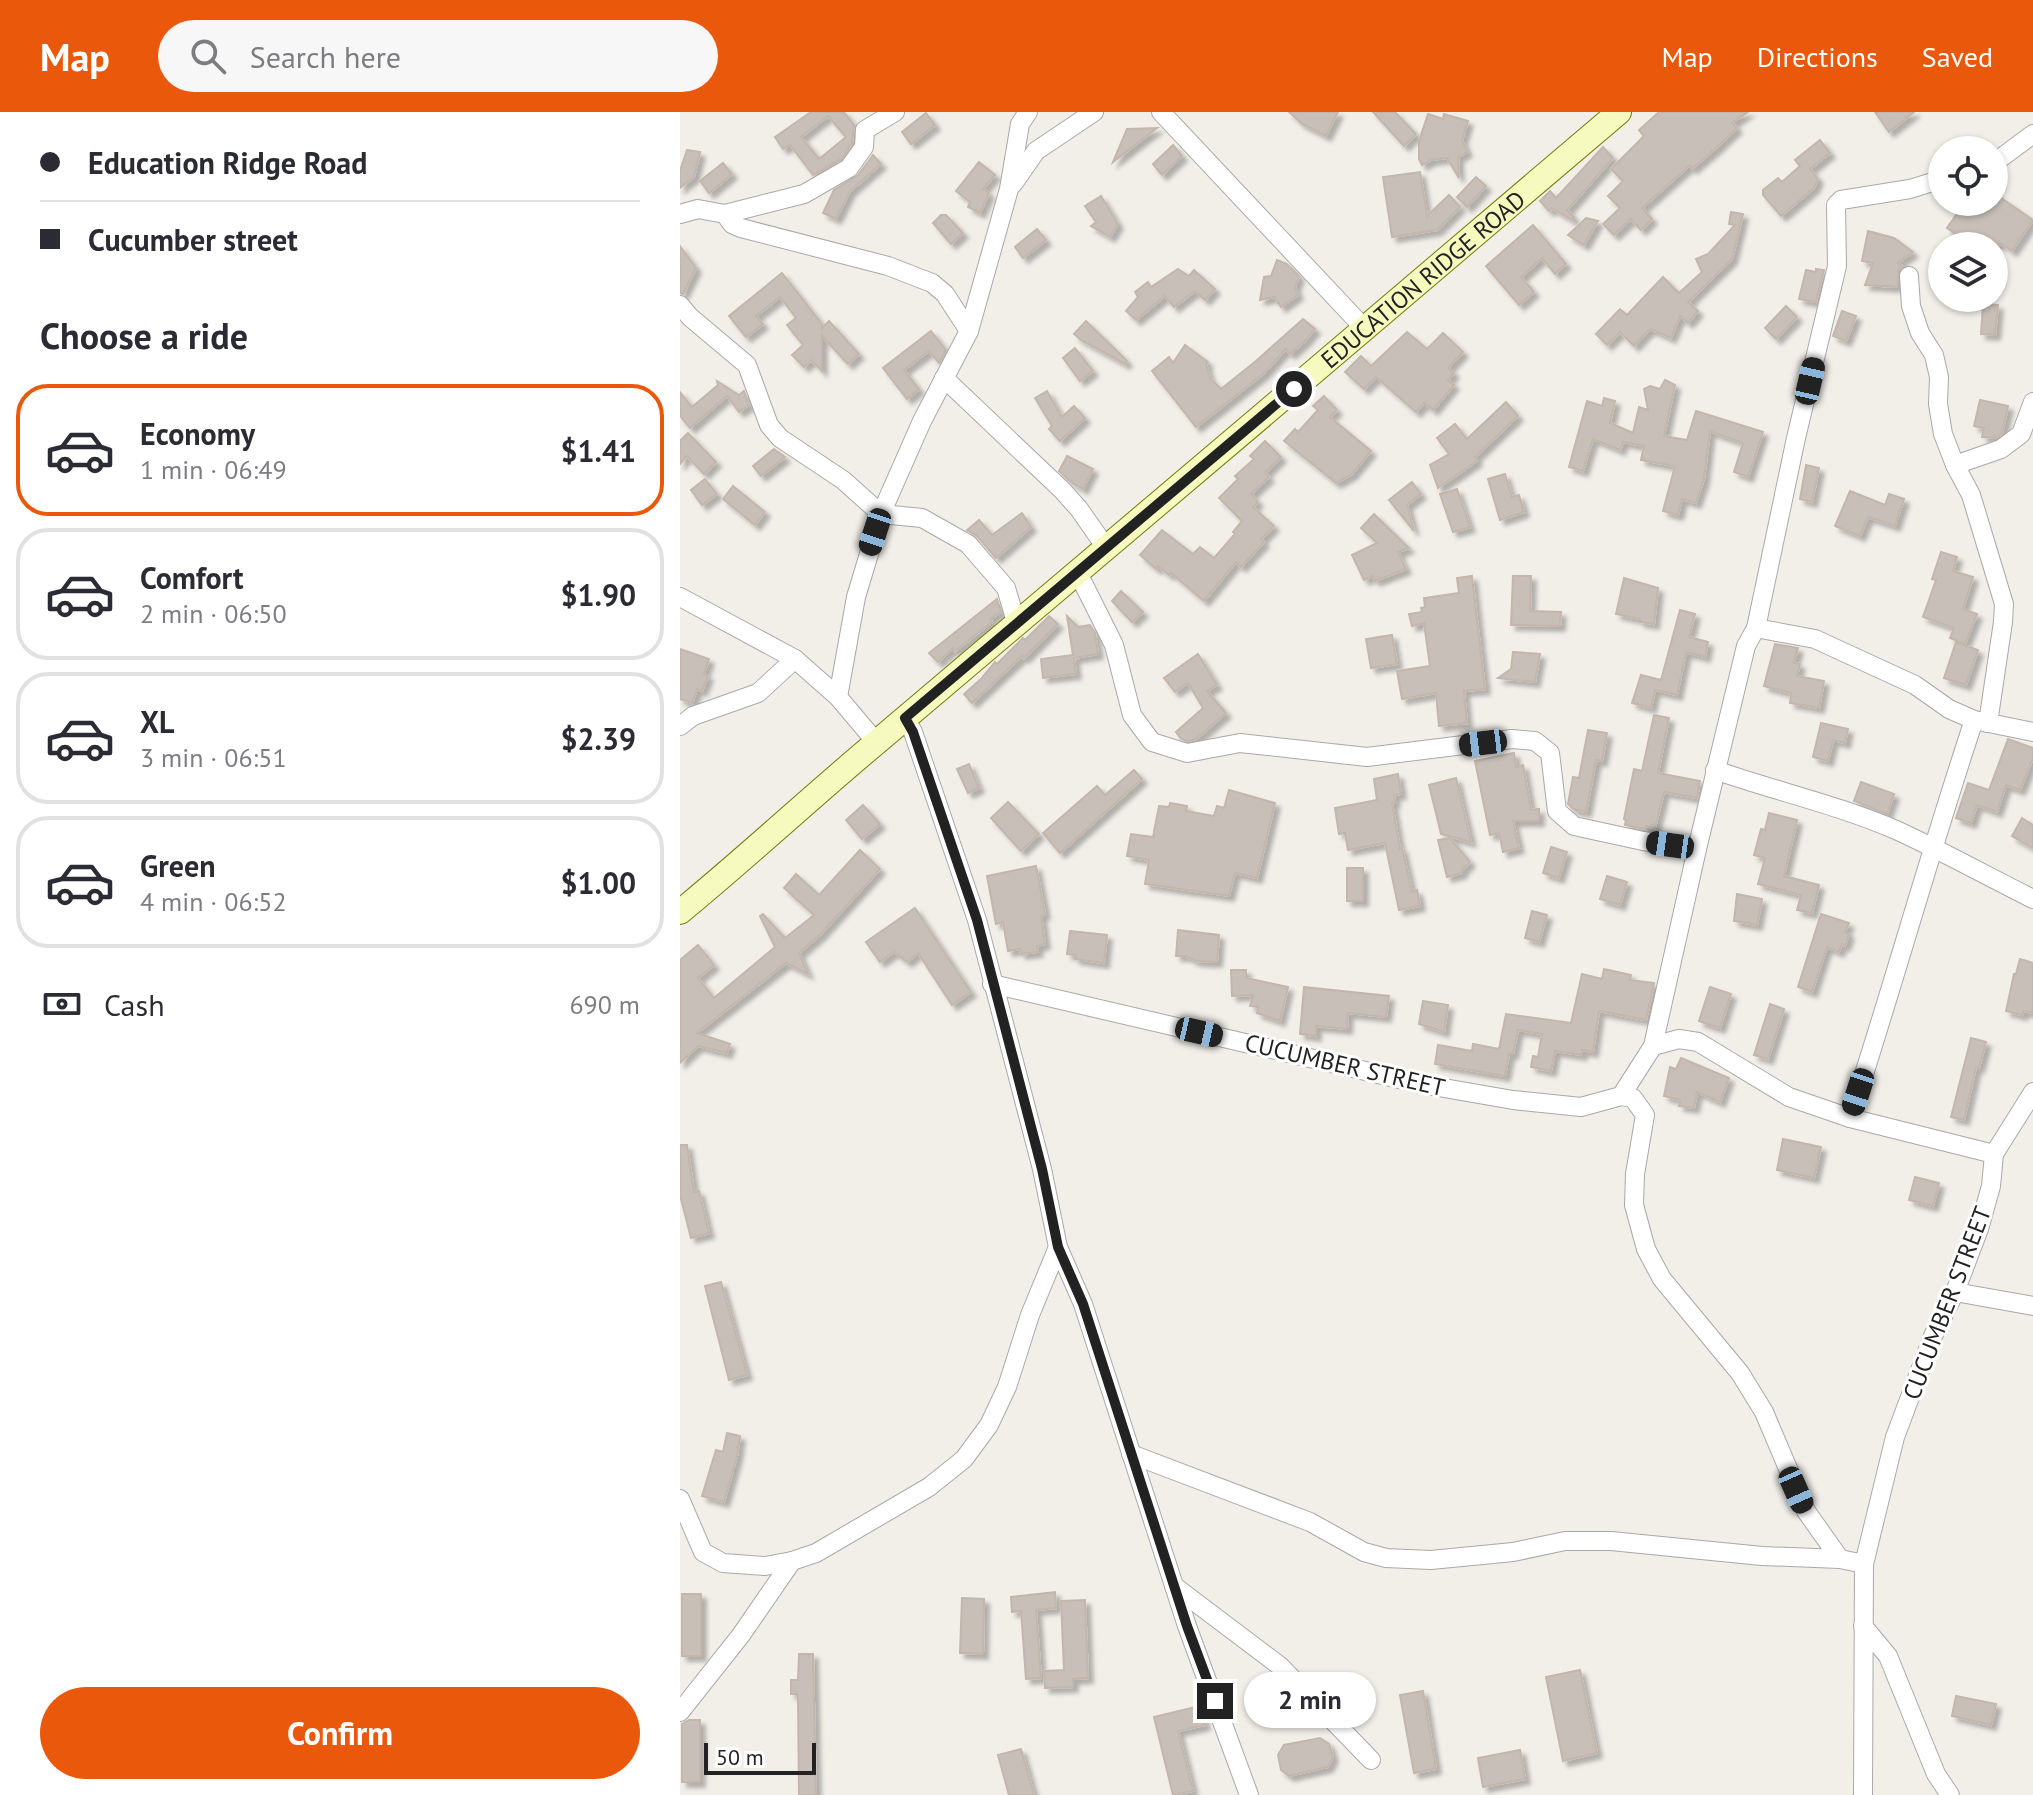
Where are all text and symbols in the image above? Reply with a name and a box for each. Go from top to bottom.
search box [158,20,718,92]
text: Map [40,32,110,81]
icon: search [186,34,230,78]
text: Search here [250,37,401,76]
text: Map [1662,38,1713,75]
text: Directions [1757,38,1878,75]
text: Saved [1922,38,1993,75]
map controls [1928,136,2008,312]
button: locate [1928,136,2008,216]
text: Education Ridge Road [88,143,367,182]
street label: EDUCATION RIDGE ROAD [1314,183,1531,375]
text: Cucumber street [88,220,298,259]
button: layers [1928,232,2008,312]
text: Choose a ride [40,312,248,359]
car [1793,355,1827,407]
route start [1276,371,1312,407]
icon: car [44,414,116,486]
text: Economy [140,414,255,453]
text: $1.41 [561,431,636,470]
text: 1 min · 06:49 [140,453,287,486]
car [856,505,894,559]
icon: car [44,558,116,630]
text: Comfort [140,558,243,597]
text: $1.90 [561,575,636,614]
text: 2 min · 06:50 [140,597,287,630]
icon: car [44,702,116,774]
text: XL [140,702,174,741]
text: $2.39 [561,719,636,758]
car [1458,728,1508,758]
text: 3 min · 06:51 [140,741,287,774]
car [1645,830,1695,860]
icon: car [44,846,116,918]
text: Green [140,846,215,885]
text: $1.00 [561,863,636,902]
text: 4 min · 06:52 [140,885,287,918]
icon: cash [40,982,84,1026]
text: Cash [104,985,165,1024]
text: 690 m [569,988,640,1021]
car [1173,1015,1225,1049]
street label: CUCUMBER STREET [1242,1027,1448,1103]
car [1839,1065,1877,1119]
street label: CUCUMBER STREET [1896,1202,1998,1404]
car [1775,1463,1817,1517]
callout: 2 min [1243,1673,1375,1729]
route end [1197,1683,1233,1719]
text: 2 min [1278,1683,1342,1716]
button: Confirm [40,1687,640,1779]
scale bar [704,1739,816,1775]
text: 50 m [716,1743,764,1771]

